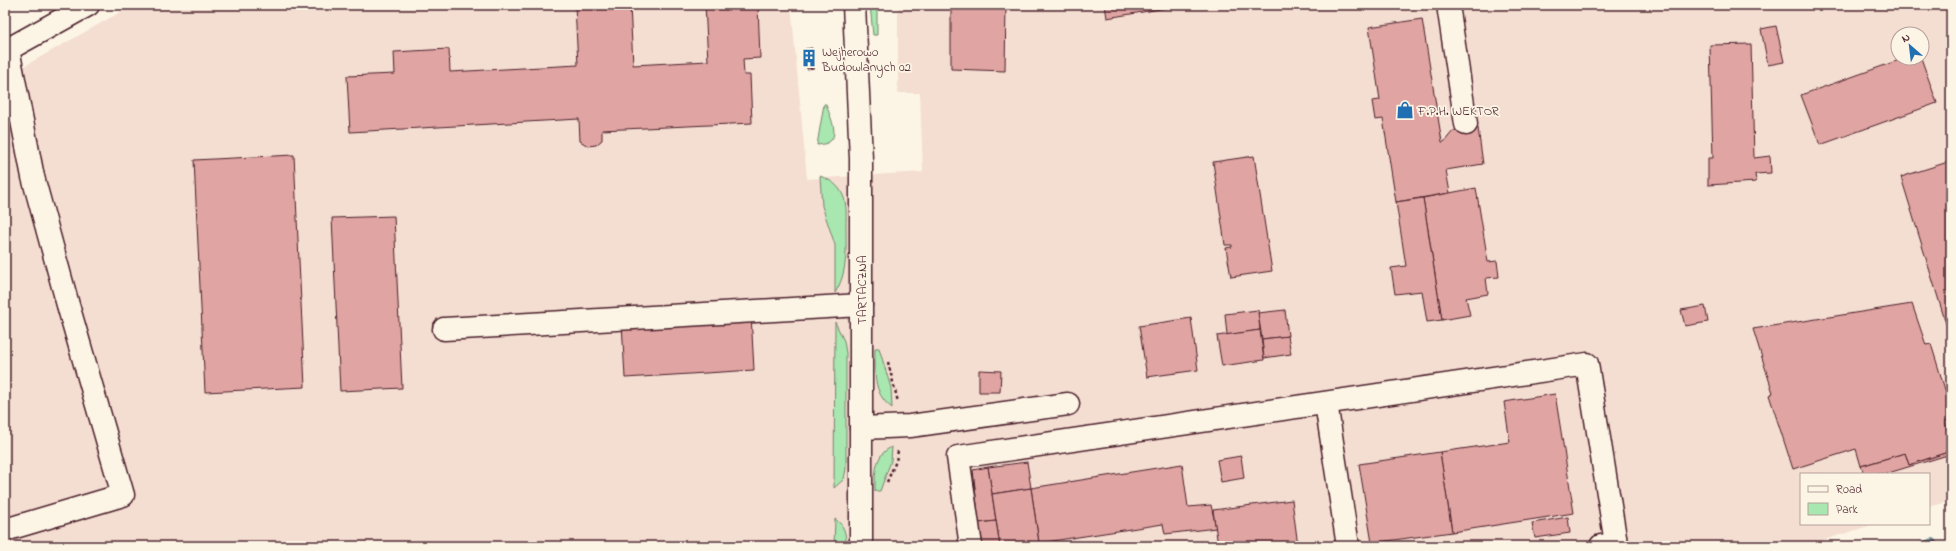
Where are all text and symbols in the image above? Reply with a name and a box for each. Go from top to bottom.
north arrow [1890,26,1930,66]
text: N [1899,29,1913,47]
place label: Wejherowo Budowlanych 02 [821,43,912,78]
building icon: Wejherowo Budowlanych 02 [799,48,819,68]
shop icon: F.P.H. WEKTOR [1395,100,1415,120]
place label: F.P.H. WEKTOR [1417,102,1499,121]
street label: TARTACZNA [853,255,872,325]
legend [1800,473,1930,525]
text: Road [1836,481,1862,499]
text: Park [1836,501,1858,519]

